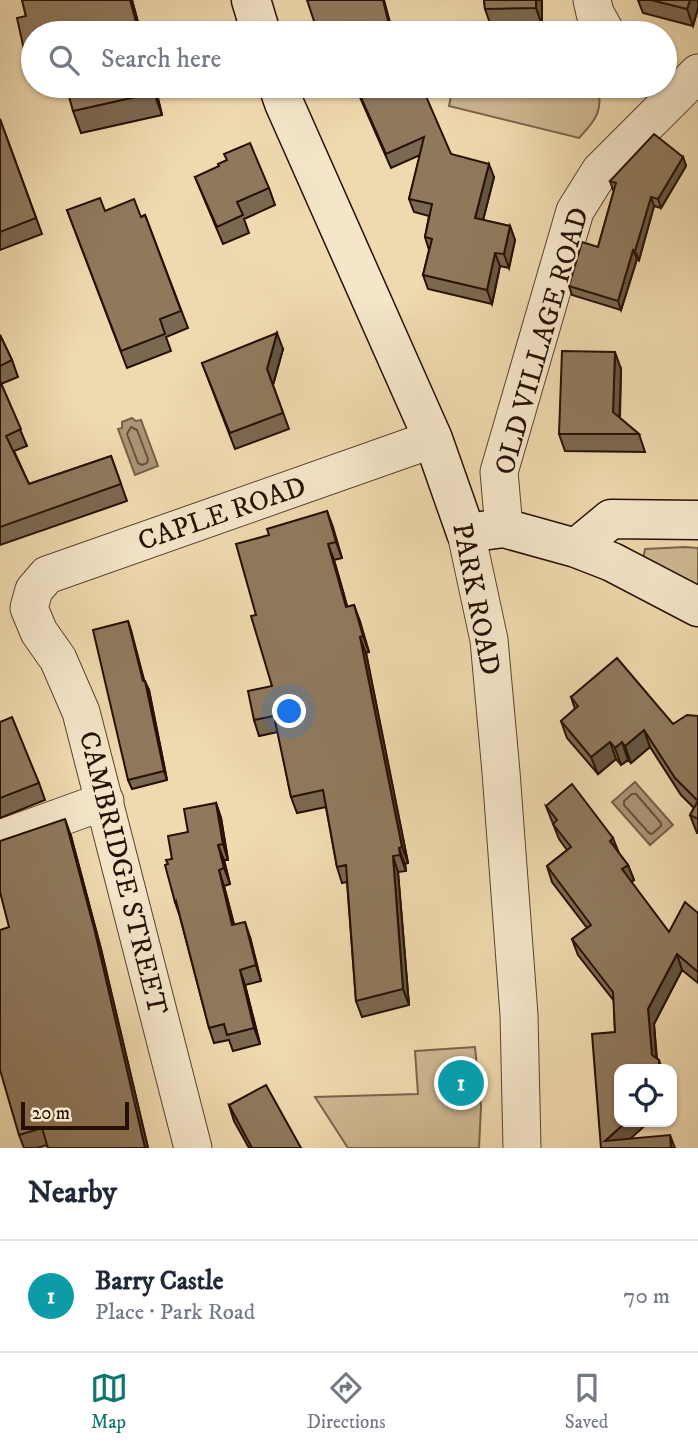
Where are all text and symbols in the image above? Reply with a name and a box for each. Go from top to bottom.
search box [21,21,677,98]
icon: search [45,41,83,79]
text: Search here [101,43,221,76]
street label: OLD VILLAGE ROAD [487,203,597,479]
street label: CAPLE ROAD [133,469,311,559]
street label: PARK ROAD [444,520,508,678]
your location [272,694,306,728]
street label: CAMBRIDGE STREET [71,727,175,1019]
pin: 1 [438,1057,484,1109]
map controls [614,1064,677,1127]
button: locate [614,1064,677,1127]
scale bar [21,1099,130,1131]
text: 20 m [32,1102,70,1125]
text: Nearby [28,1175,117,1212]
text: Barry Castle [95,1265,224,1298]
text: 1 [47,1282,55,1311]
text: 70 m [623,1282,670,1311]
text: Place · Park Road [95,1298,255,1327]
tab: Map [90,1369,128,1434]
tab: Directions [307,1369,386,1434]
tab: Saved [565,1369,608,1434]

